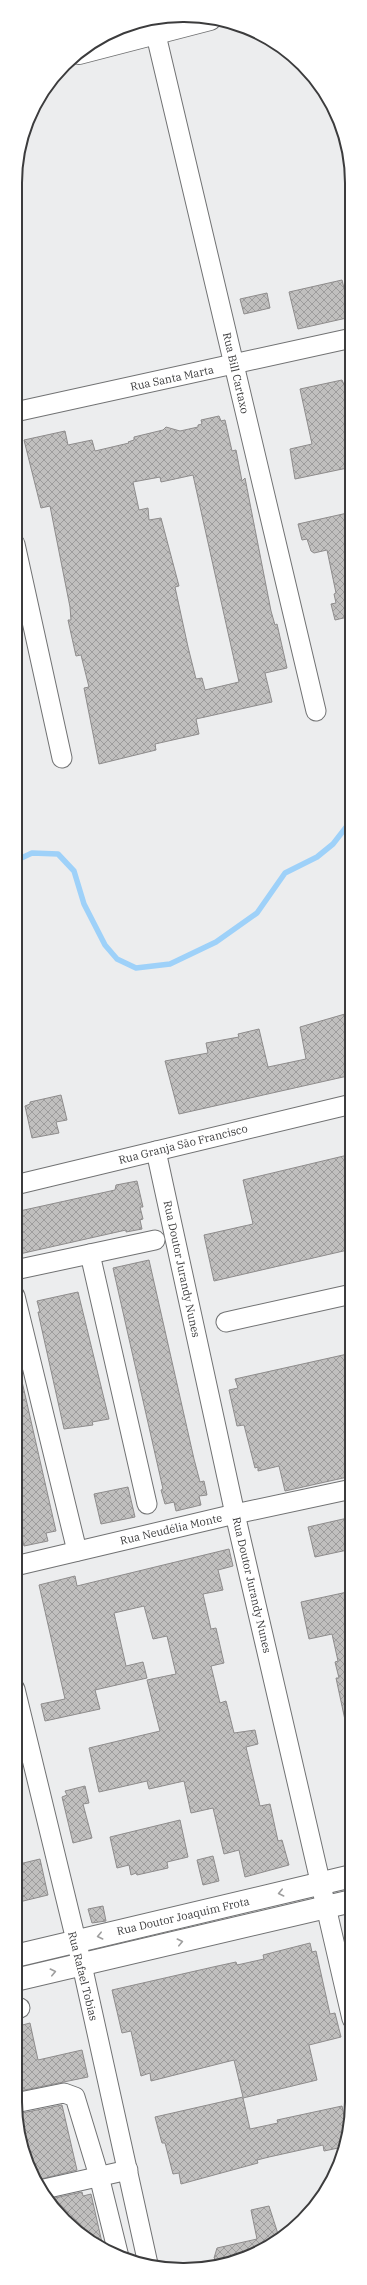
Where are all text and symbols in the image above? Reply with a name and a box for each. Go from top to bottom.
street label: Rua Bill Cartaxo [220,331,252,415]
street label: Rua Santa Marta [129,362,215,394]
street label: Rua Granja São Francisco [117,1121,249,1167]
street label: Rua Doutor Jurandy Nunes [161,1199,203,1339]
street label: Rua Neudélia Monte [119,1510,224,1548]
street label: Rua Doutor Jurandy Nunes [229,1515,275,1655]
one-way arrow [278,1888,284,1896]
street label: Rua Doutor Joaquim Frota [115,1894,251,1938]
street label: Rua Rafael Tobias [65,1930,101,2022]
one-way arrow [97,1931,103,1939]
one-way arrow [176,1938,183,1947]
one-way arrow [50,1968,56,1976]

